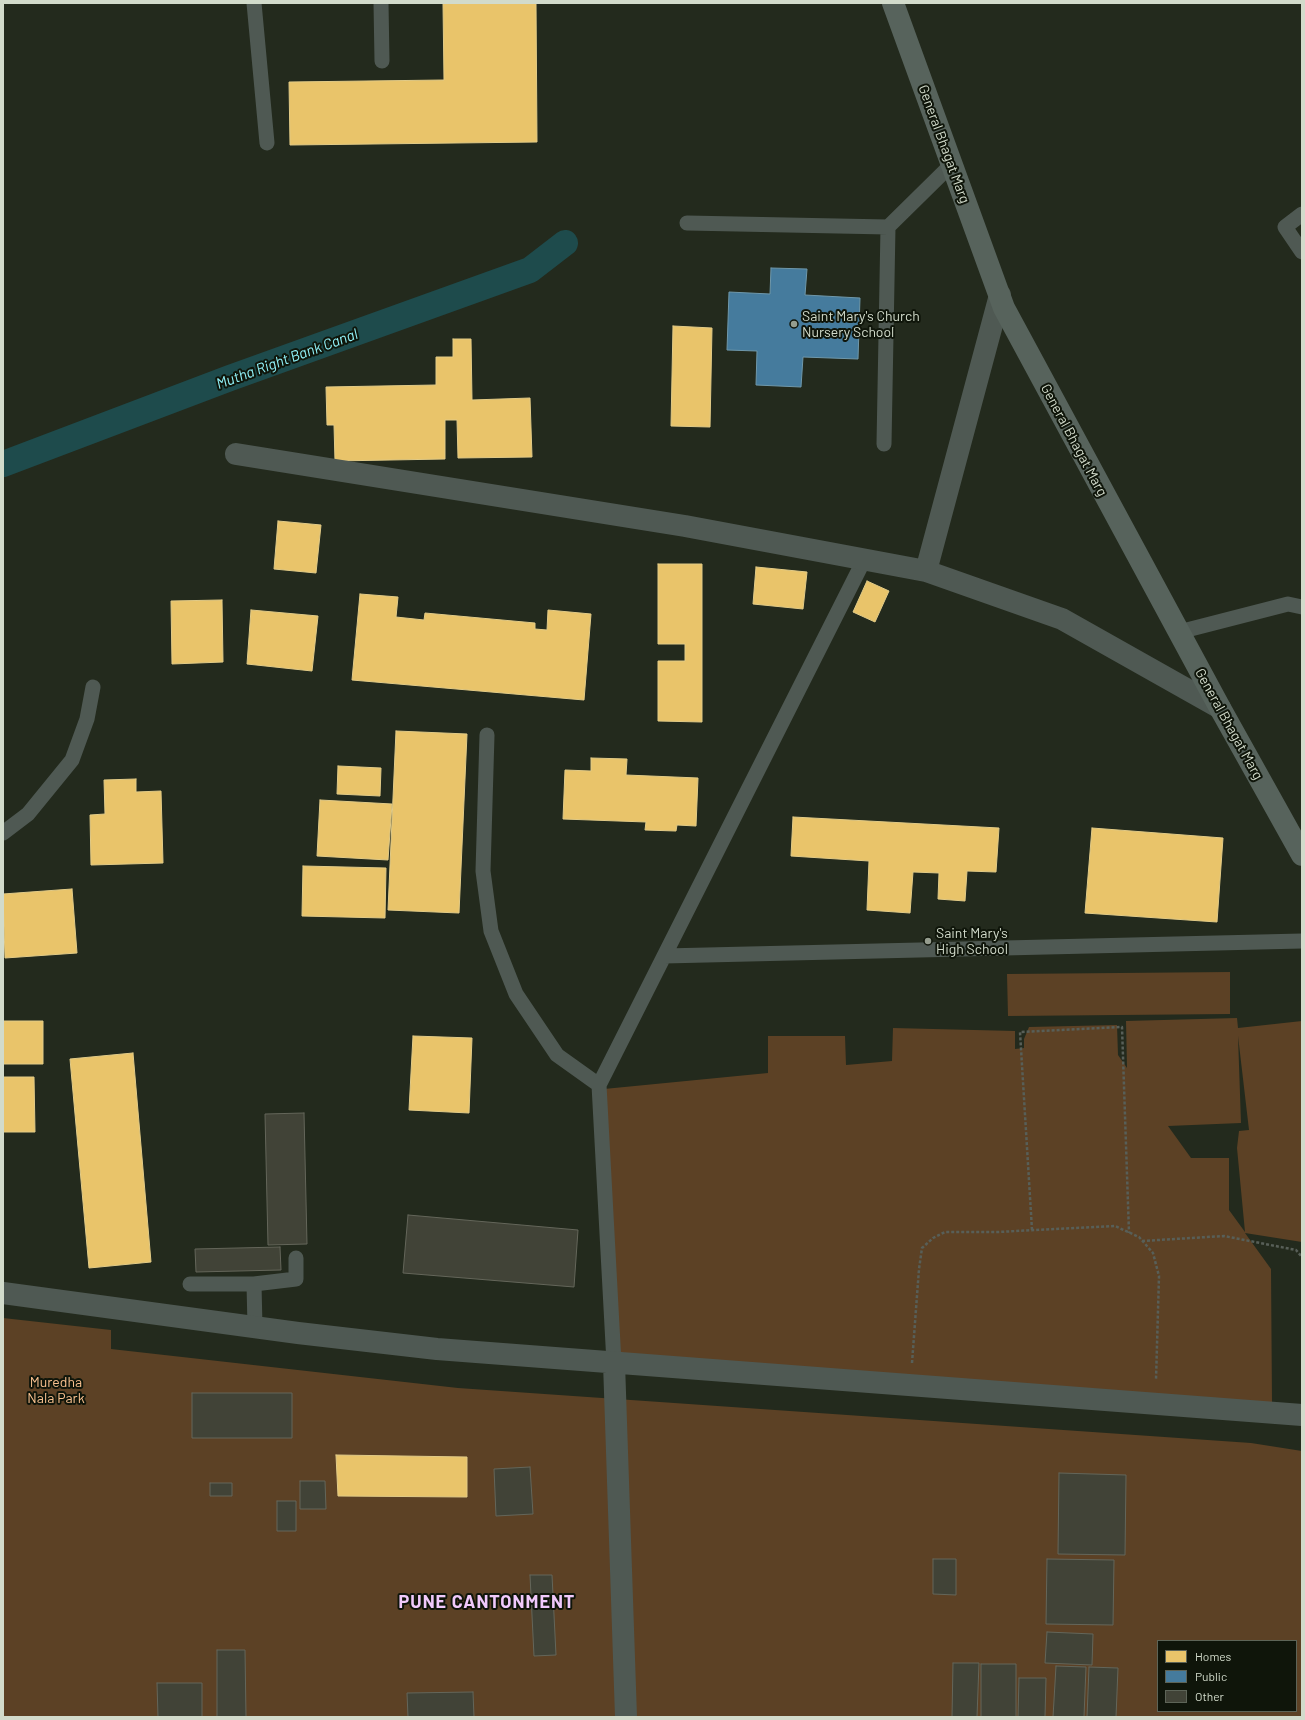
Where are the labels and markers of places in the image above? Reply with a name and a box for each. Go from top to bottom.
place label: Saint Mary's Church Nursery School [802,308,920,340]
marker: Saint Mary's Church Nursery School [789,319,799,329]
place label: Saint Mary's High School [936,925,1008,958]
marker: Saint Mary's High School [923,936,933,946]

